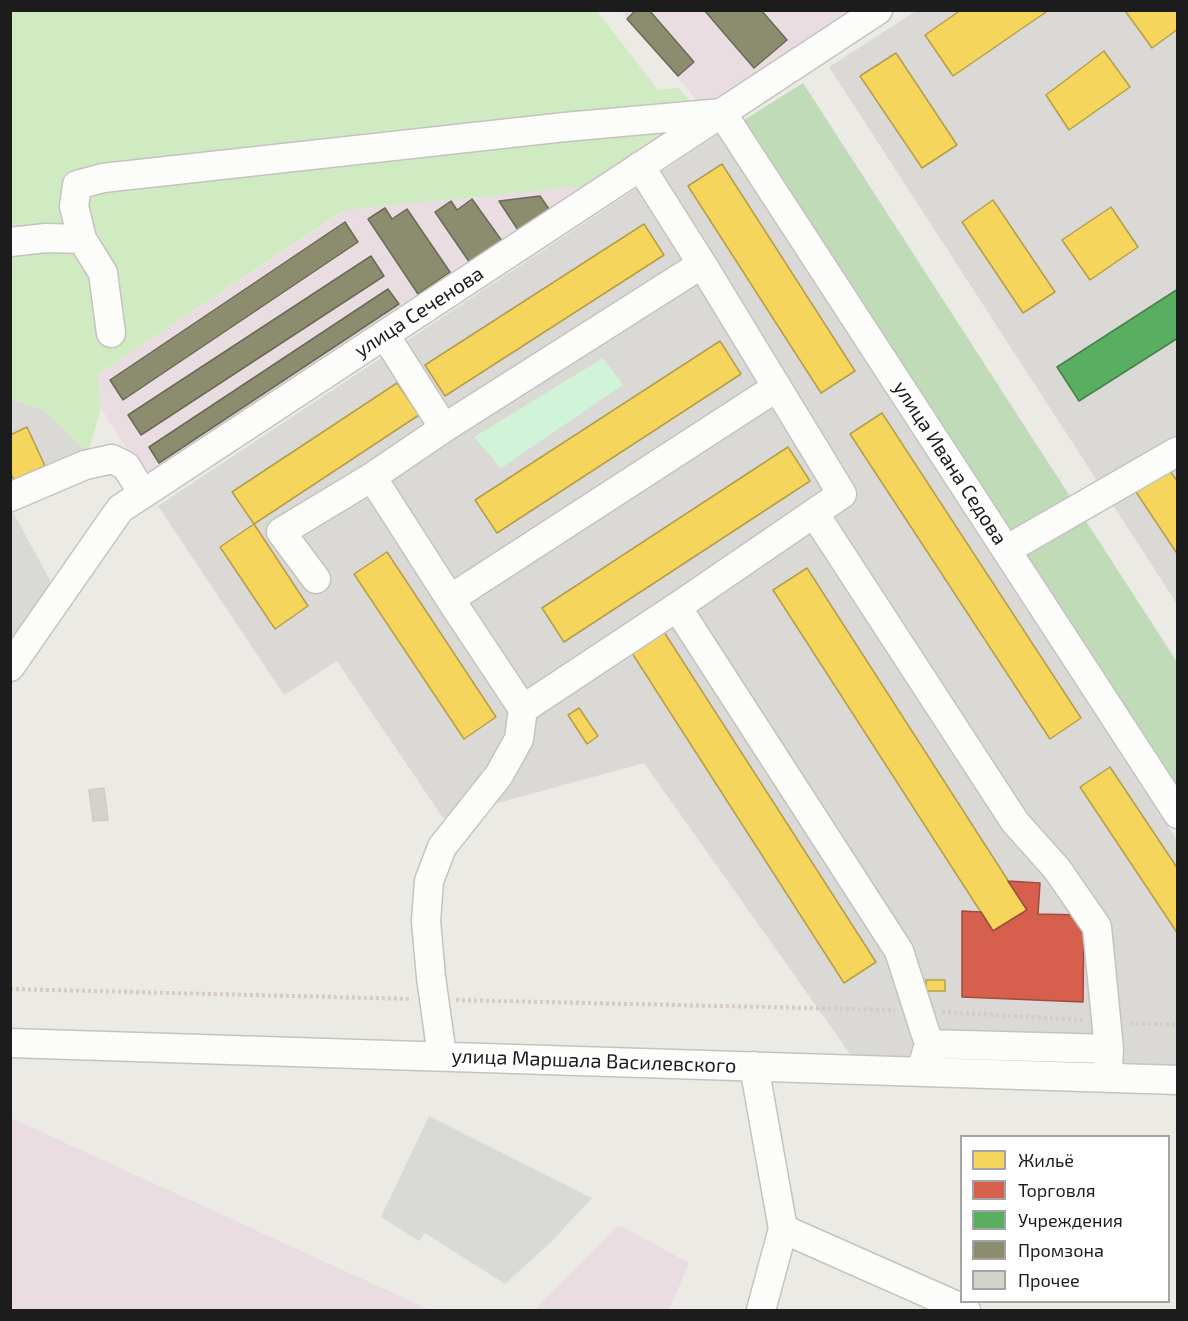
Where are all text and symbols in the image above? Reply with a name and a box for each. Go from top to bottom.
street label: улица Сеченова [350,261,488,363]
street label: улица Ивана Седова [888,377,1012,549]
street label: улица Маршала Василевского [451,1044,737,1078]
legend [960,1135,1170,1303]
text: Жильё [1018,1149,1074,1171]
text: Торговля [1018,1179,1096,1201]
text: Учреждения [1018,1209,1123,1231]
text: Промзона [1018,1239,1104,1261]
text: Прочее [1018,1269,1080,1291]

